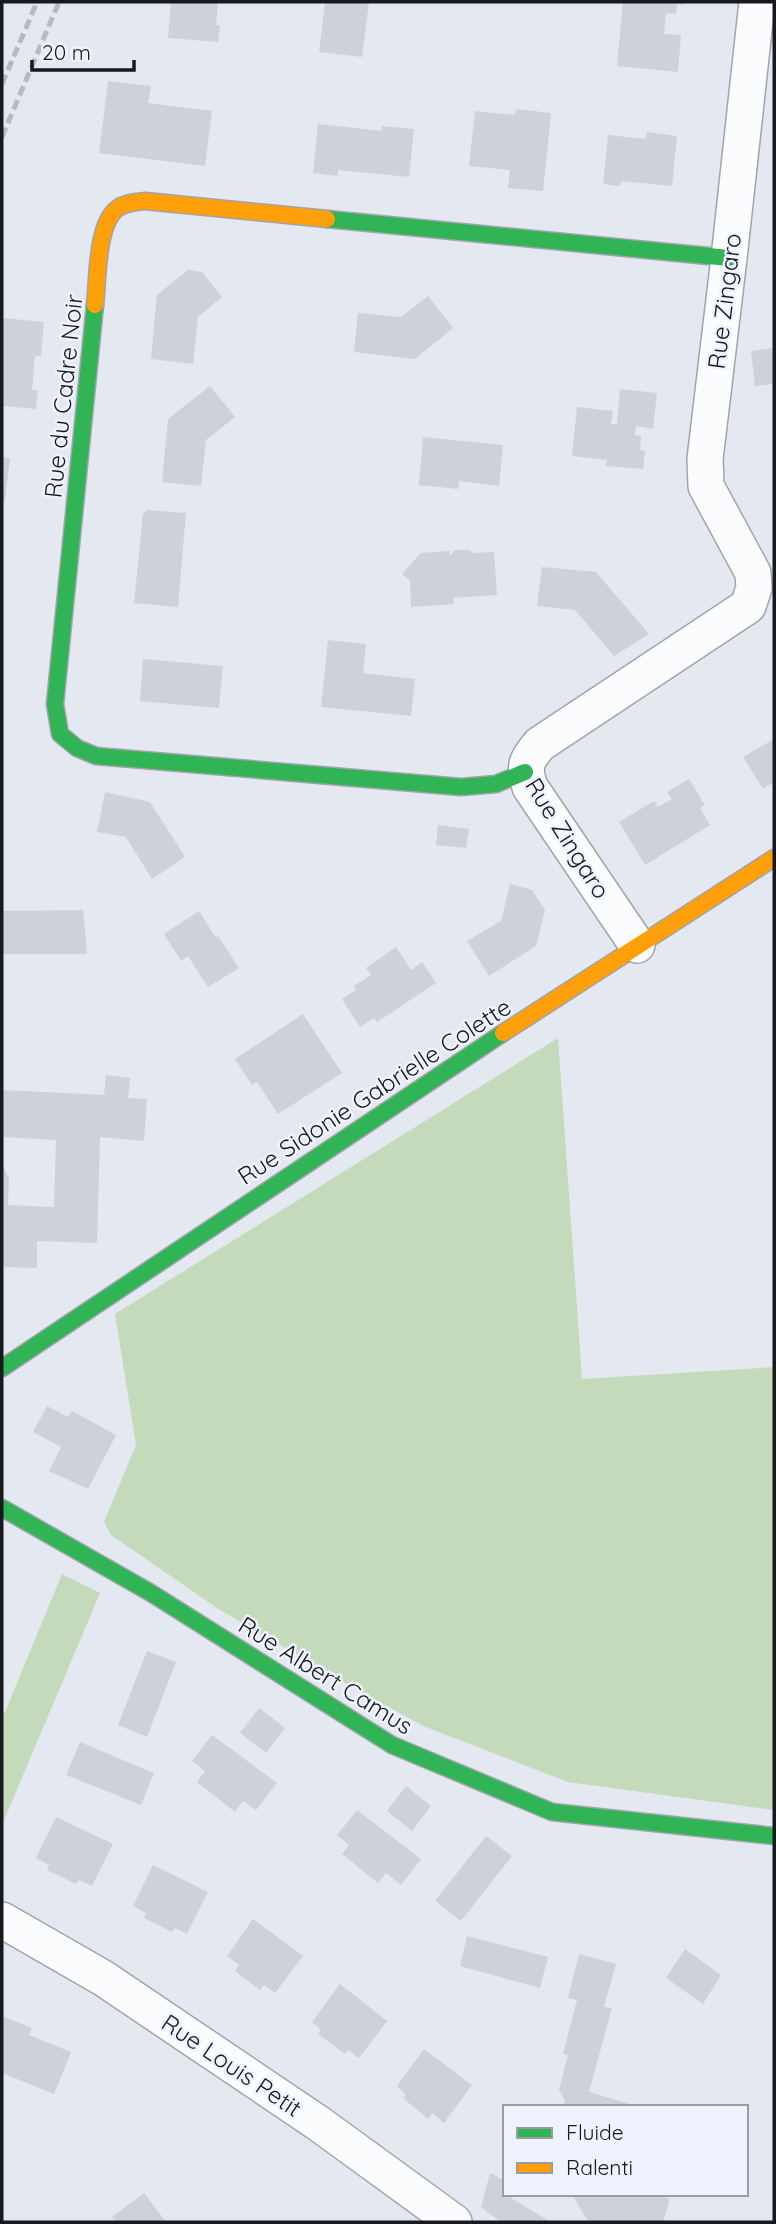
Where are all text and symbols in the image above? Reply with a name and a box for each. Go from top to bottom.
scale bar [32,28,133,72]
text: 20 m [42,39,91,65]
street label: Rue Zingaro [701,231,747,371]
street label: Rue du Cadre Noir [37,293,89,499]
street label: Rue Zingaro [519,772,617,904]
street label: Rue Sidonie Gabrielle Colette [232,991,516,1191]
street label: Rue Albert Camus [233,1609,419,1741]
street label: Rue Louis Petit [156,2007,308,2123]
legend [503,2105,748,2196]
text: Fluide [566,2119,624,2145]
text: Ralenti [566,2154,633,2180]

